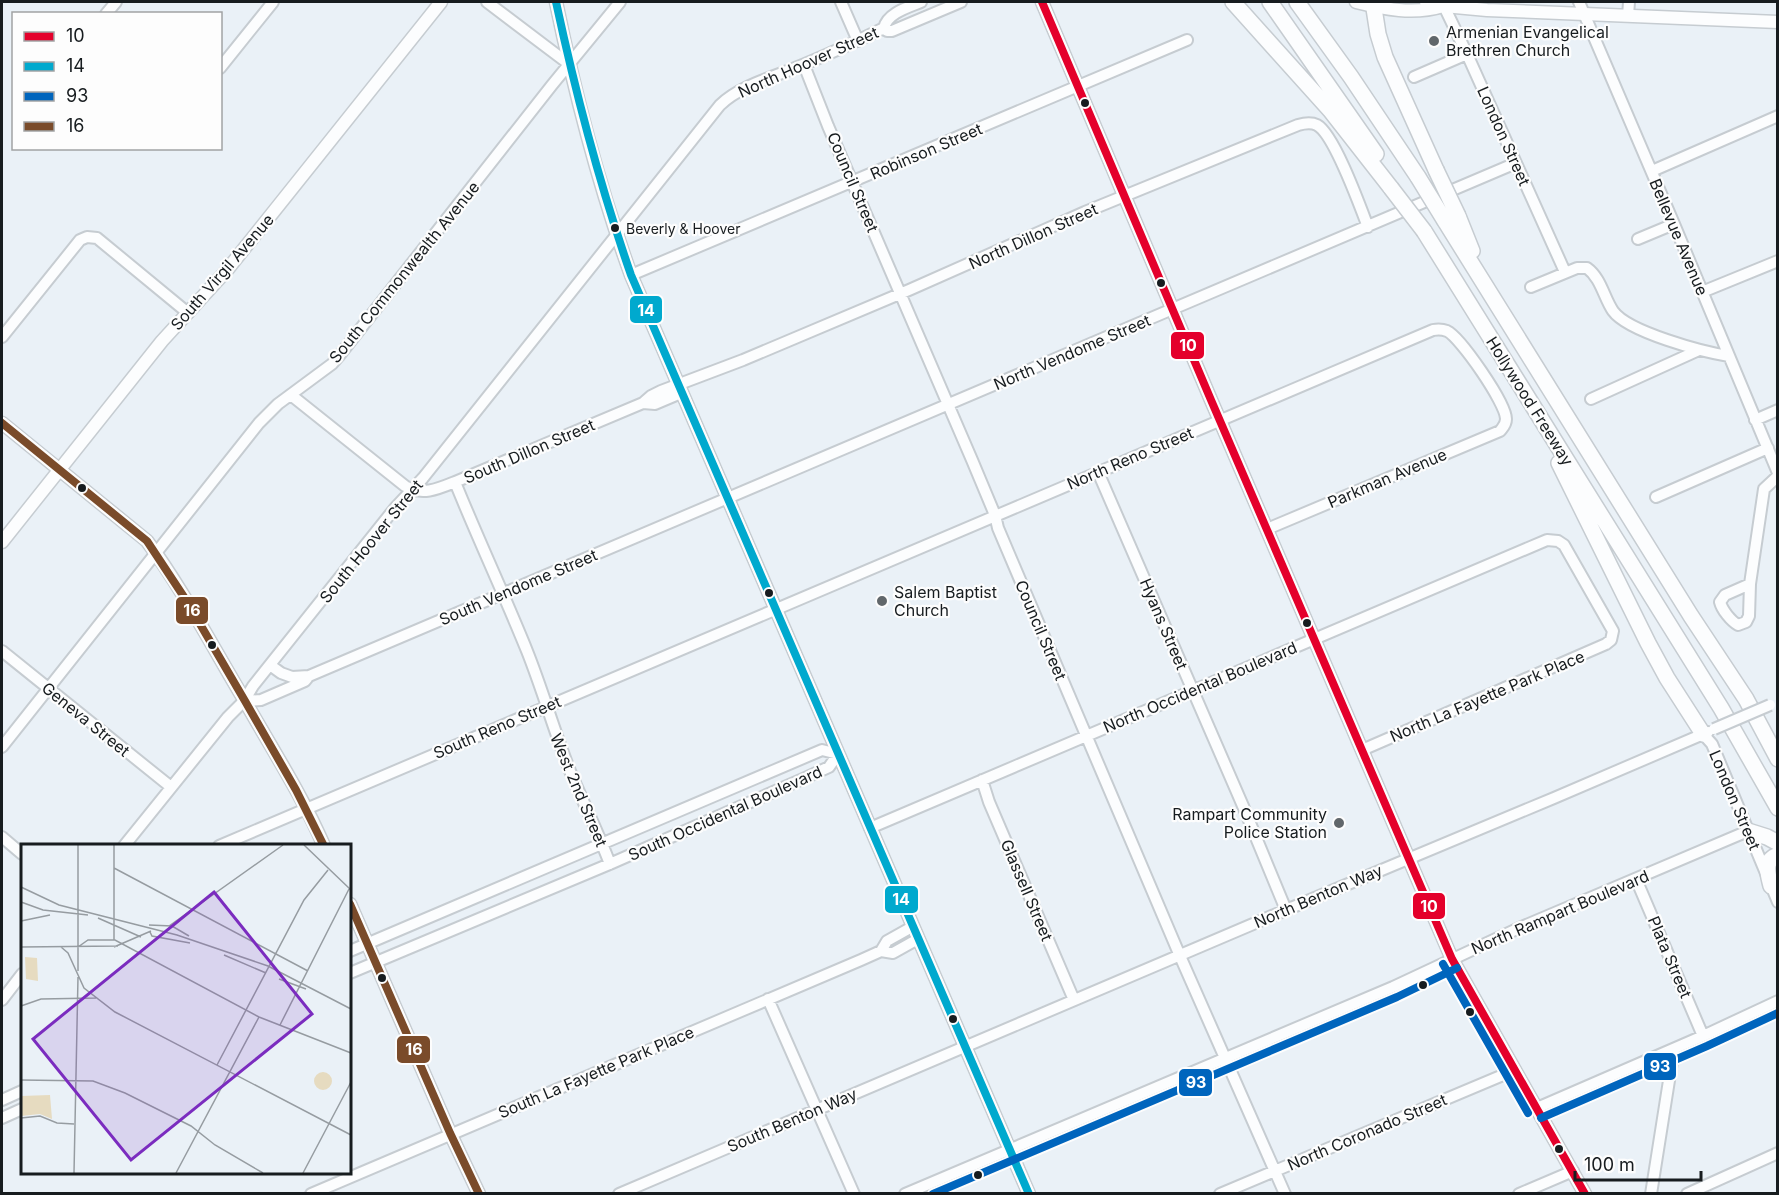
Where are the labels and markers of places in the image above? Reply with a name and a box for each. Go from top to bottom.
place label: Armenian Evangelical Brethren Church [1446,22,1609,60]
marker: Armenian Evangelical Brethren Church [1427,34,1441,48]
unlabelled marker [1079,97,1091,109]
place label: Beverly & Hoover [626,220,740,237]
marker: Beverly & Hoover [609,222,621,234]
unlabelled marker [1155,277,1167,289]
unlabelled marker [76,482,88,494]
place label: Salem Baptist Church [894,582,997,620]
unlabelled marker [763,587,775,599]
marker: Salem Baptist Church [875,594,889,608]
unlabelled marker [1301,617,1313,629]
unlabelled marker [206,639,218,651]
place label: Rampart Community Police Station [1172,804,1327,842]
marker: Rampart Community Police Station [1332,816,1346,830]
unlabelled marker [376,972,388,984]
unlabelled marker [1417,979,1429,991]
unlabelled marker [1464,1006,1476,1018]
unlabelled marker [947,1013,959,1025]
unlabelled marker [1553,1143,1565,1155]
unlabelled marker [972,1169,984,1181]

